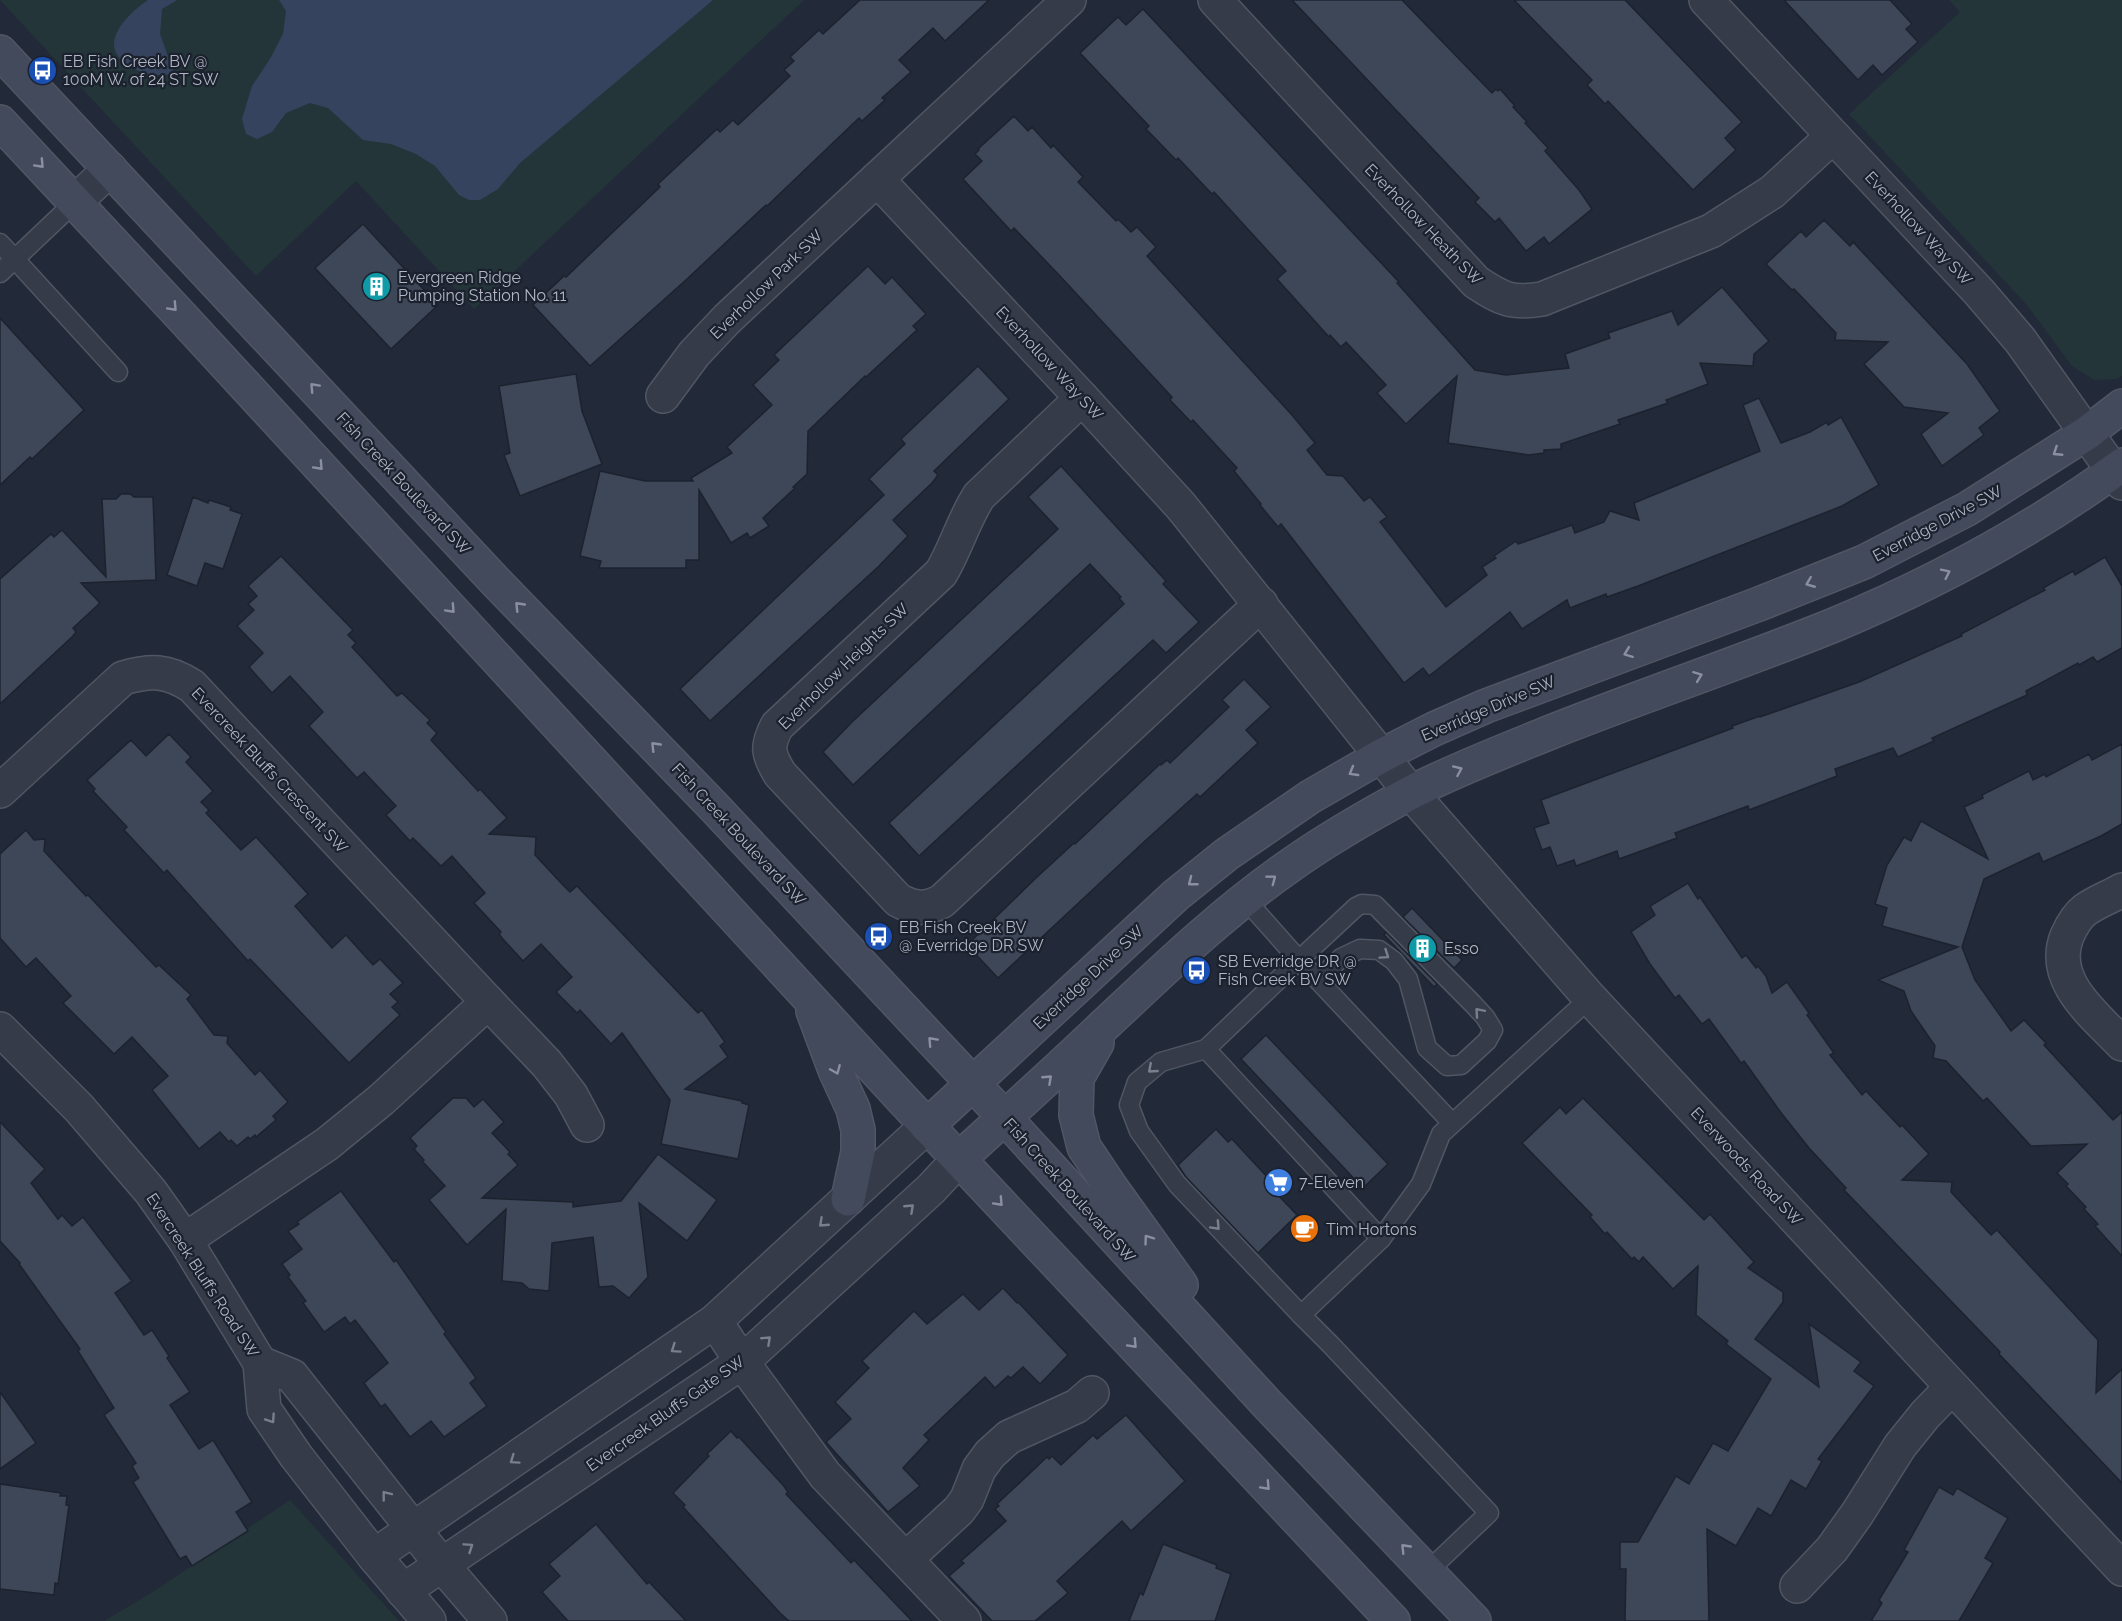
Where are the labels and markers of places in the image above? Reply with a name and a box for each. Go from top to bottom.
place label: EB Fish Creek BV @ 100M W. of 24 ST SW [63,52,219,89]
bus stop icon: EB Fish Creek BV @ 100M W. of 24 ST SW [26,54,58,86]
place label: Evergreen Ridge Pumping Station No. 11 [398,268,567,305]
building icon: Evergreen Ridge Pumping Station No. 11 [361,270,393,302]
place label: EB Fish Creek BV @ Everridge DR SW [899,918,1044,955]
bus stop icon: EB Fish Creek BV @ Everridge DR SW [862,920,894,952]
building icon: Esso [1407,932,1439,964]
place label: Esso [1444,939,1479,958]
place label: SB Everridge DR @ Fish Creek BV SW [1218,952,1357,989]
bus stop icon: SB Everridge DR @ Fish Creek BV SW [1181,954,1213,986]
supermarket icon: 7-Eleven [1262,1166,1294,1198]
place label: 7-Eleven [1299,1173,1364,1192]
cafe icon: Tim Hortons [1289,1213,1321,1245]
place label: Tim Hortons [1326,1220,1417,1239]

